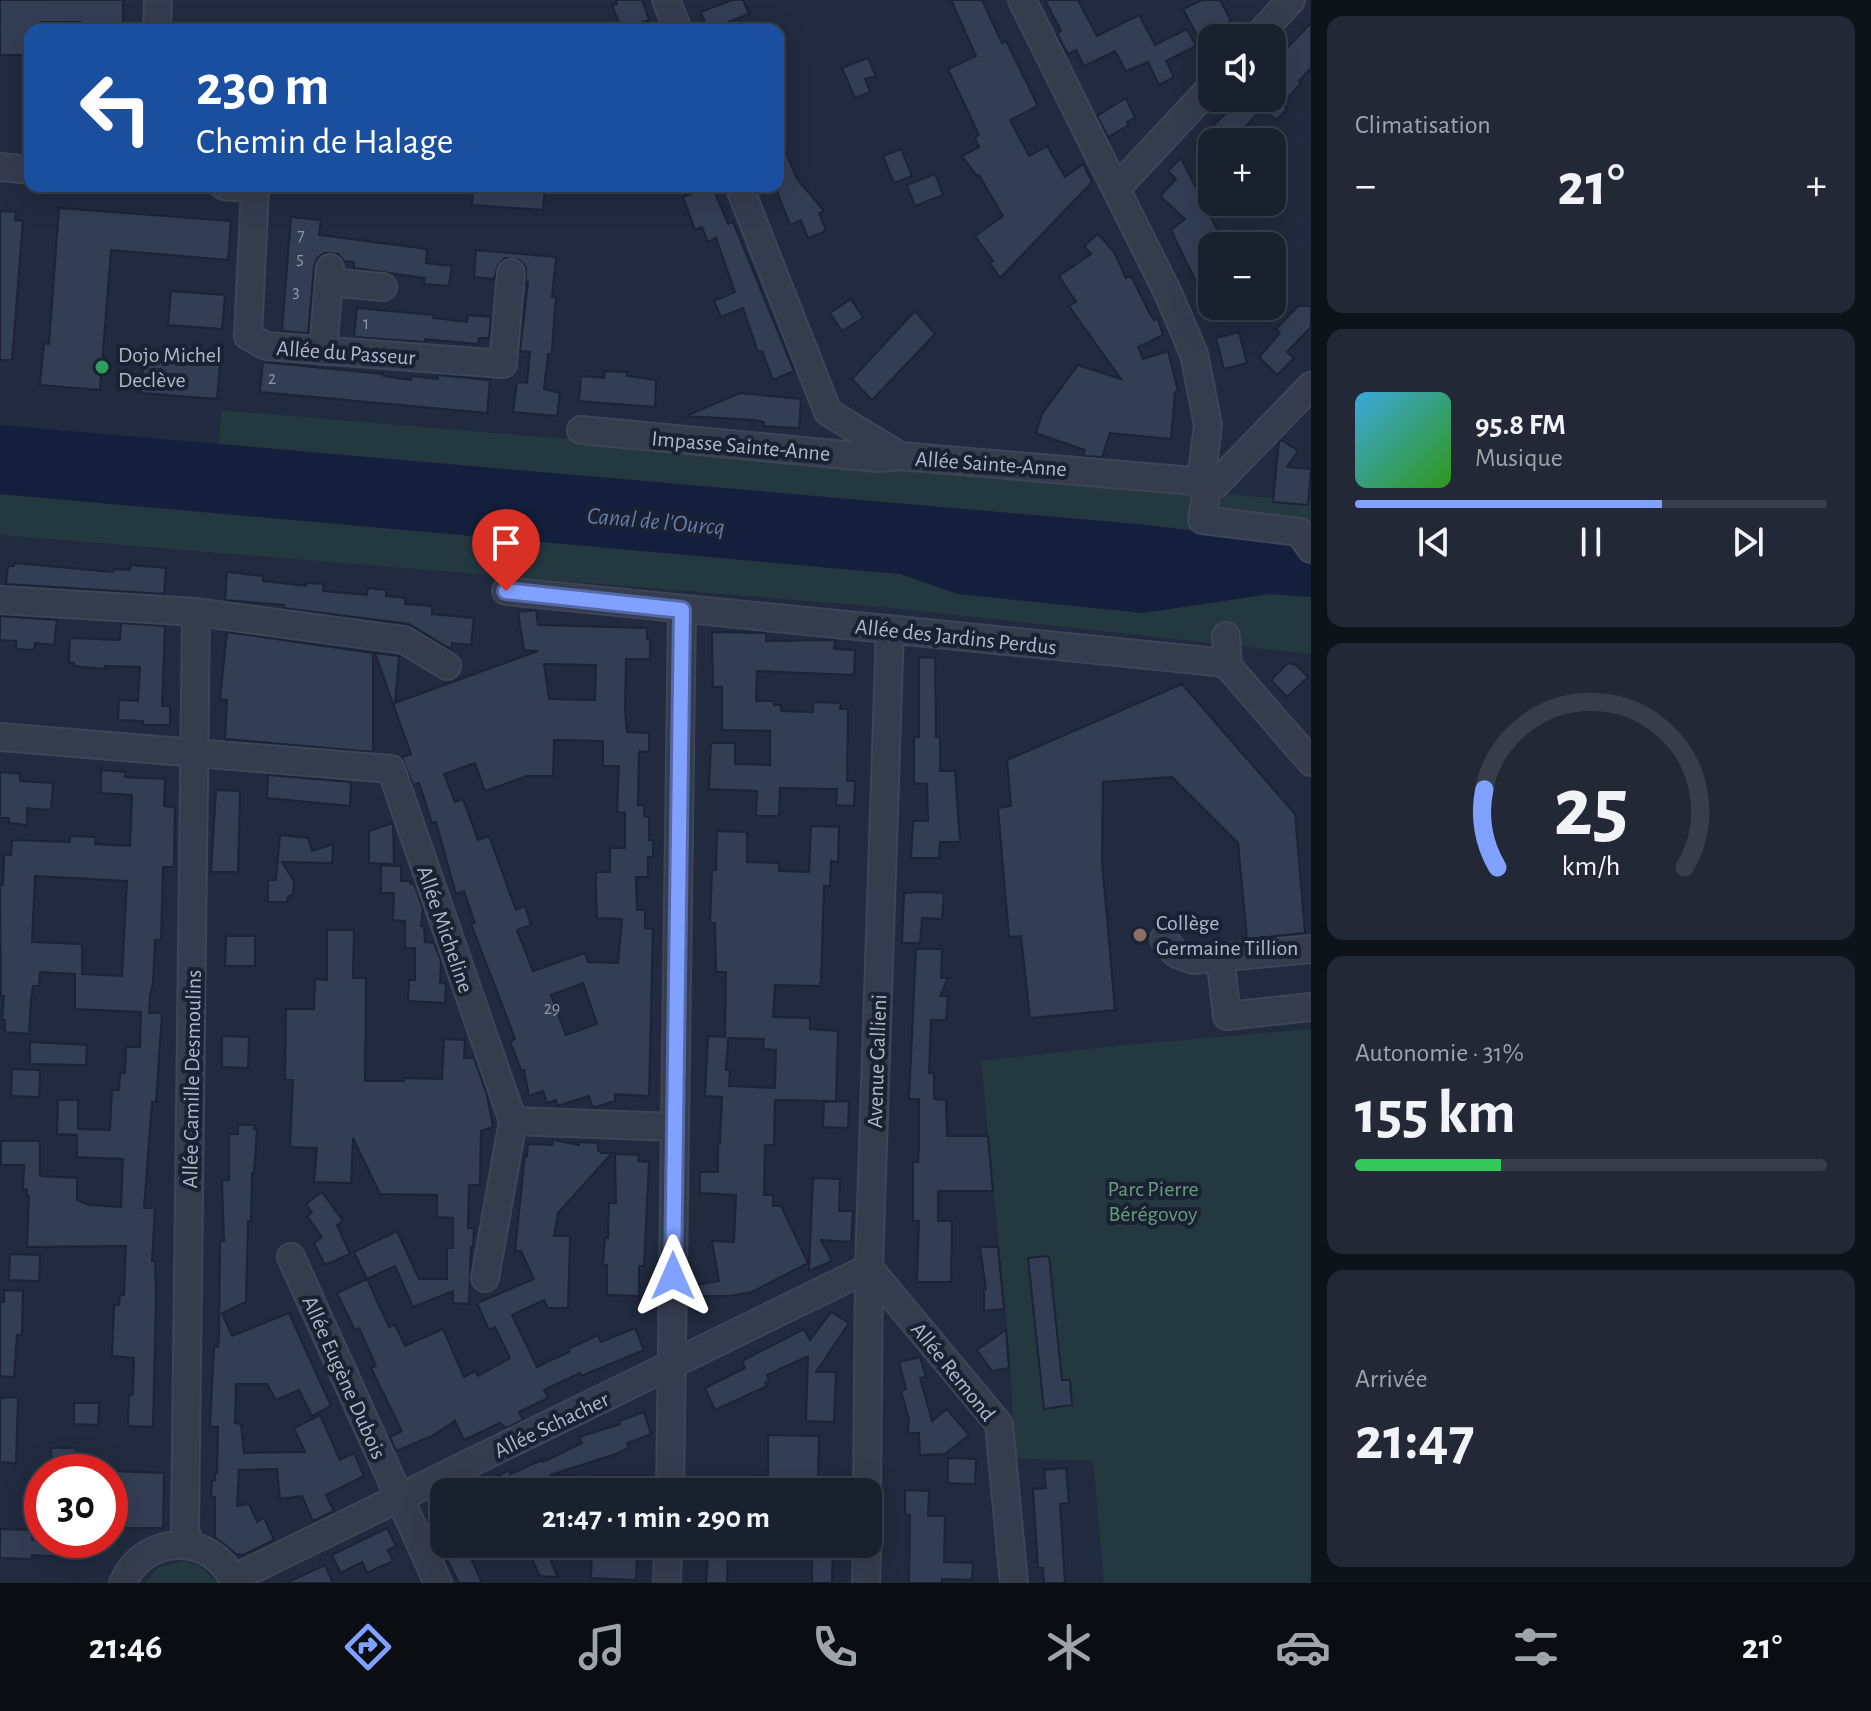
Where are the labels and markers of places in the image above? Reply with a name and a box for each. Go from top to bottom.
place label: Dojo Michel Declève [118,344,221,391]
marker: Dojo Michel Declève [93,358,111,376]
pin [472,509,540,591]
place label: Collège Germaine Tillion [1156,912,1298,959]
marker: Collège Germaine Tillion [1131,926,1149,944]

